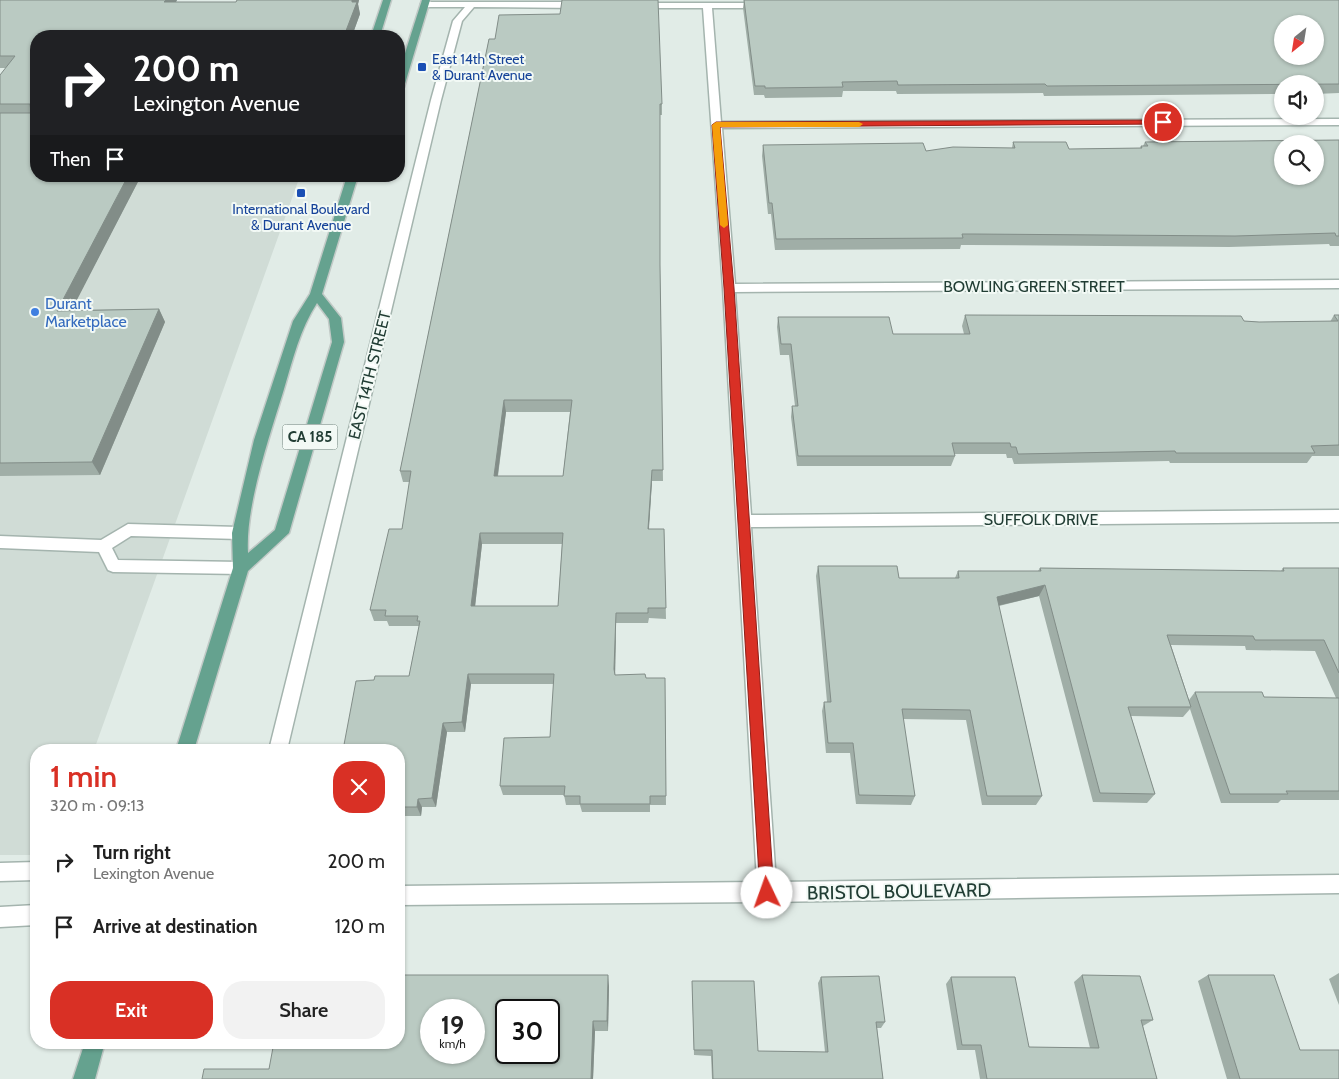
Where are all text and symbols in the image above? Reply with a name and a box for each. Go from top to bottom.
north arrow [1274,15,1324,65]
map controls [1274,15,1324,185]
text: 200 m [133,47,239,90]
icon: right [50,50,115,115]
place label: East 14th Street & Durant Avenue [432,50,532,84]
marker: East 14th Street & Durant Avenue [416,61,428,73]
button: sound [1274,75,1324,125]
text: Lexington Avenue [133,90,300,117]
pin [1142,101,1184,143]
icon: arrive [1149,108,1177,136]
button: search [1274,135,1324,185]
icon: arrive [101,145,129,173]
text: Then [50,148,91,171]
marker: International Boulevard & Durant Avenue [295,187,307,199]
place label: International Boulevard & Durant Avenue [232,200,370,234]
street label: BOWLING GREEN STREET [943,277,1125,296]
place label: Durant Marketplace [45,294,127,331]
marker: Durant Marketplace [29,306,41,318]
street label: EAST 14TH STREET [344,309,395,441]
road number: CA 185 [282,424,338,450]
street label: SUFFOLK DRIVE [984,510,1098,529]
text: 1 min [50,758,117,795]
button: close [333,761,385,813]
text: 320 m · 09:13 [50,796,144,815]
text: Turn right [93,841,171,864]
icon: right [50,848,78,876]
text: 200 m [328,850,385,873]
text: Lexington Avenue [93,864,214,883]
position arrow [740,866,792,918]
street label: BRISTOL BOULEVARD [807,878,992,905]
icon: arrive [50,913,78,941]
text: Arrive at destination [93,915,257,938]
text: 120 m [335,915,385,938]
button: Exit [50,981,213,1039]
button: Share [223,981,385,1039]
speed limit sign: 30 [495,999,560,1064]
text: 19 [441,1010,464,1040]
text: km/h [439,1036,466,1051]

